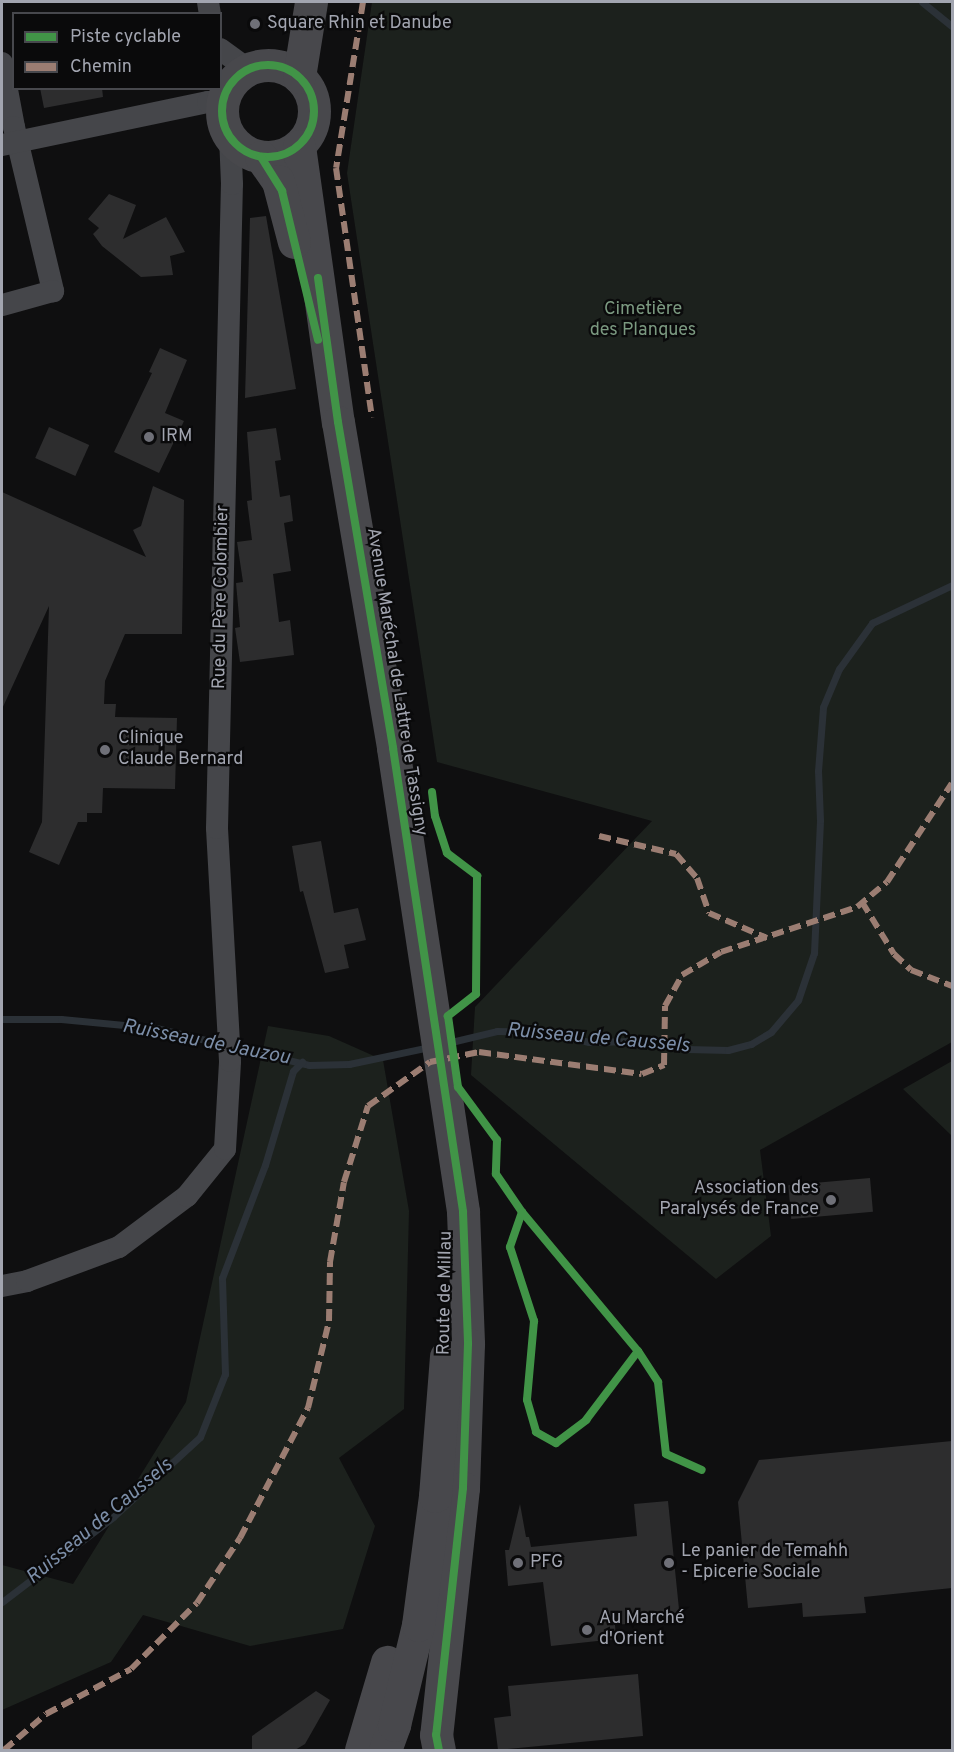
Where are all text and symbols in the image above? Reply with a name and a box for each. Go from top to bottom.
legend [12,12,222,90]
place label: Square Rhin et Danube [267,13,452,35]
marker: Square Rhin et Danube [248,17,262,31]
text: Piste cyclable [70,26,181,49]
text: Chemin [70,56,132,79]
park label: Cimetière des Planques [590,300,696,342]
place label: IRM [161,426,192,448]
marker: IRM [142,430,156,444]
street label: Rue du Père Colombier [210,505,234,689]
street label: Avenue Maréchal de Lattre de Tassigny [361,526,431,838]
place label: Clinique Claude Bernard [118,729,243,771]
marker: Clinique Claude Bernard [96,741,114,759]
water label: Ruisseau de Jauzou [120,1015,292,1071]
water label: Ruisseau de Caussels [506,1019,690,1059]
place label: Association des Paralysés de France [659,1179,819,1222]
marker: Association des Paralysés de France [824,1193,838,1207]
street label: Route de Millau [434,1231,458,1355]
water label: Ruisseau de Caussels [22,1454,178,1590]
place label: Le panier de Temahh - Epicerie Sociale [681,1542,849,1584]
place label: PFG [530,1552,563,1574]
marker: PFG [511,1556,525,1570]
marker: Le panier de Temahh - Epicerie Sociale [662,1556,676,1570]
place label: Au Marché d'Orient [599,1609,685,1652]
marker: Au Marché d'Orient [580,1623,594,1637]

